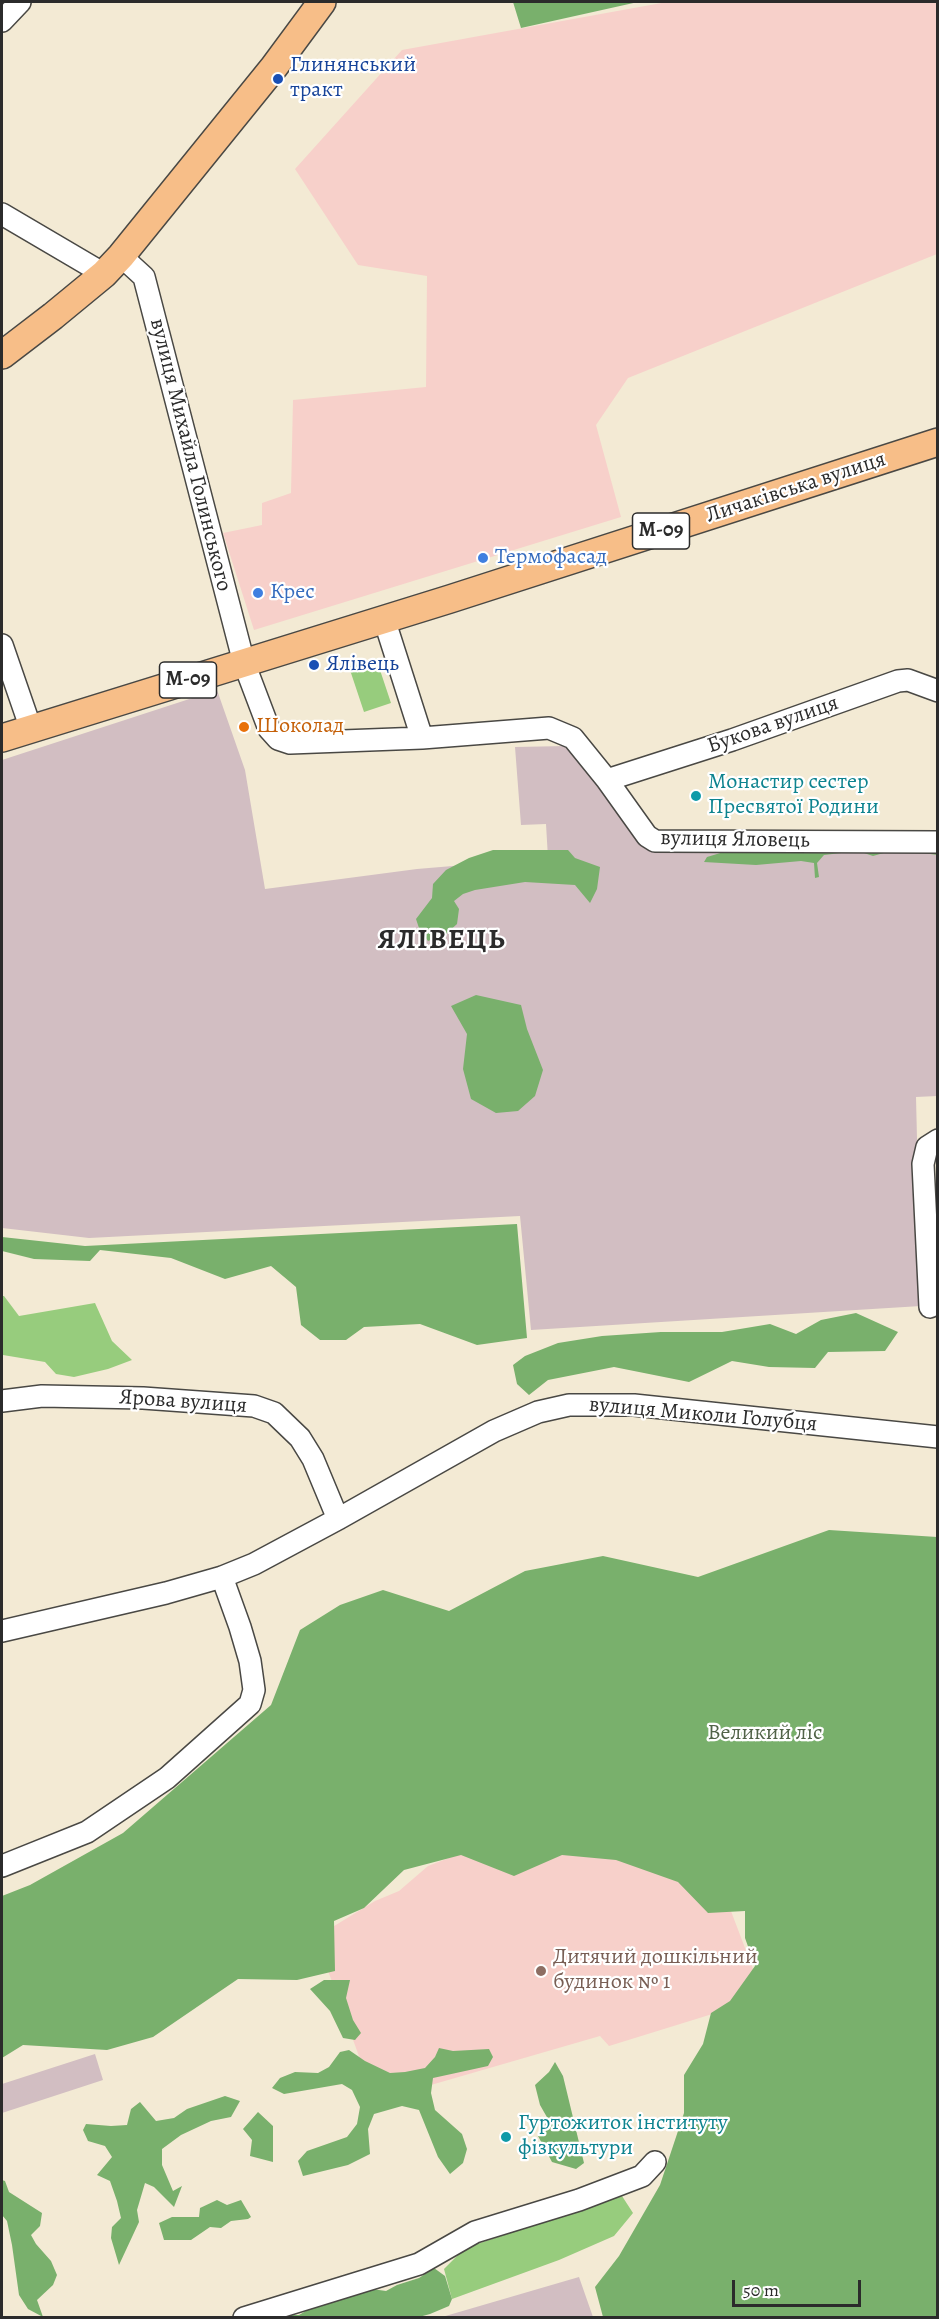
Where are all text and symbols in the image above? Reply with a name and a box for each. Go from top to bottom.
place label: Глинянський тракт [290,53,416,104]
marker: Глинянський тракт [271,72,285,86]
street label: вулиця Михайла Голинського [143,316,237,594]
street label: Личаківська вулиця [703,446,889,530]
road number: М-09 [632,513,690,549]
place label: Термофасад [495,545,607,571]
marker: Термофасад [476,551,490,565]
place label: Крес [270,580,315,606]
marker: Крес [251,586,265,600]
place label: Ялівець [326,652,399,678]
marker: Ялівець [307,658,321,672]
road number: М-09 [160,662,216,698]
street label: Букова вулиця [704,690,842,760]
place label: Шоколад [256,714,344,740]
marker: Шоколад [237,720,251,734]
place label: Монастир сестер Пресвятої Родини [708,770,879,822]
marker: Монастир сестер Пресвятої Родини [689,789,703,803]
street label: вулиця Яловець [660,825,810,855]
district label: ЯЛІВЕЦЬ [378,924,506,958]
street label: Ярова вулиця [118,1384,248,1420]
street label: вулиця Миколи Голубця [588,1392,818,1438]
park label: Великий ліс [708,1721,822,1747]
place label: Дитячий дошкільний будинок № 1 [553,1945,758,1996]
marker: Дитячий дошкільний будинок № 1 [534,1964,548,1978]
place label: Гуртожиток інституту фізкультури [518,2111,728,2162]
marker: Гуртожиток інституту фізкультури [499,2130,513,2144]
scale bar [735,2268,864,2306]
text: 50 m [743,2278,779,2302]

